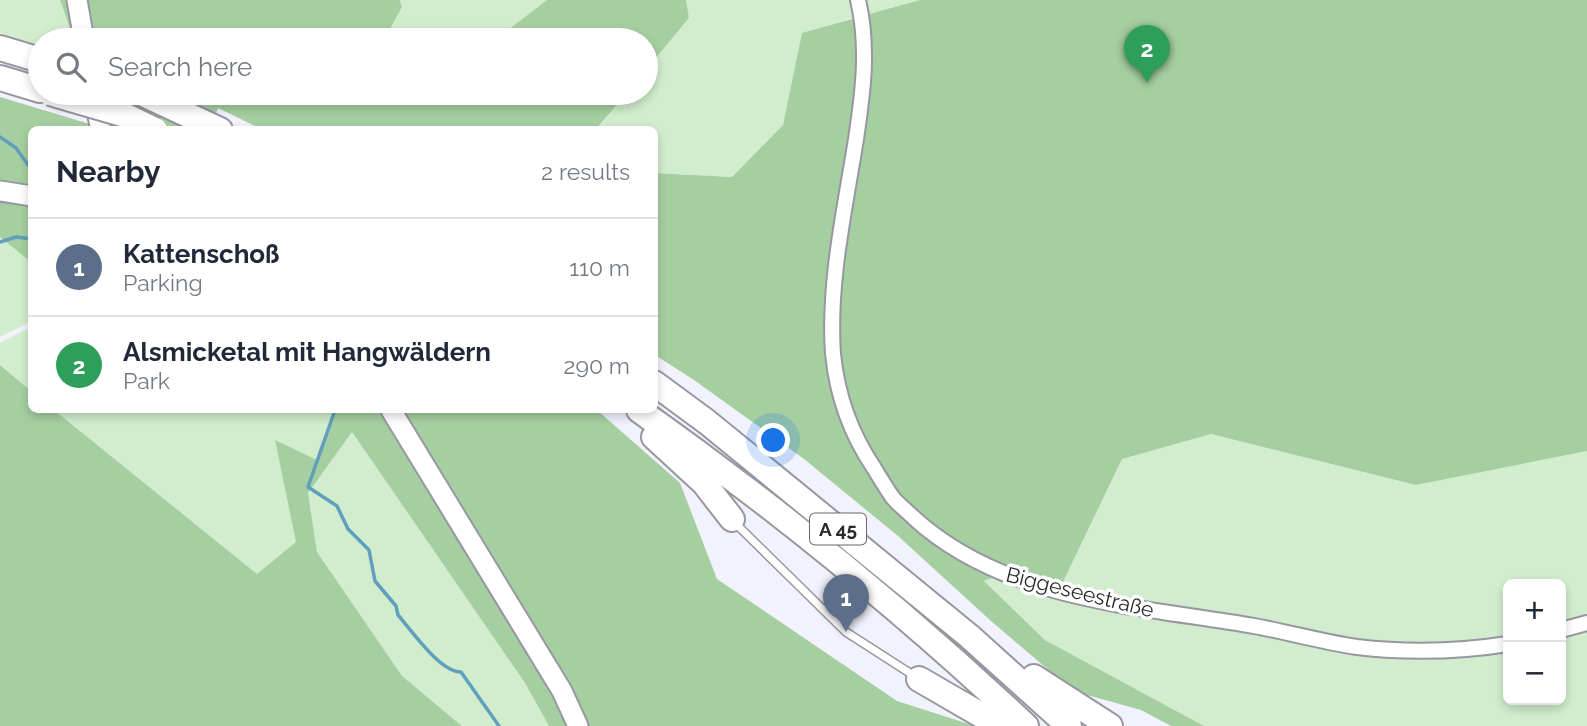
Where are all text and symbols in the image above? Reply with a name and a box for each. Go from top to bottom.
pin: 2 [1124,25,1170,83]
search box [28,28,658,105]
icon: search [52,48,90,86]
text: Search here [108,52,252,82]
text: Nearby [56,154,160,189]
text: 2 results [541,158,630,185]
text: Kattenschoß [123,239,280,269]
text: 1 [73,254,85,281]
text: 110 m [569,254,630,281]
text: Parking [123,269,203,296]
text: Alsmicketal mit Hangwäldern [123,337,491,367]
text: 2 [73,352,85,379]
text: 290 m [563,352,630,379]
text: Park [123,367,170,394]
your location [756,423,790,457]
road number: A 45 [810,514,866,544]
street label: Biggeseestraße [1003,562,1157,622]
pin: 1 [823,574,869,632]
map controls [1503,579,1566,705]
button: + [1503,579,1566,642]
button: − [1503,642,1566,705]

